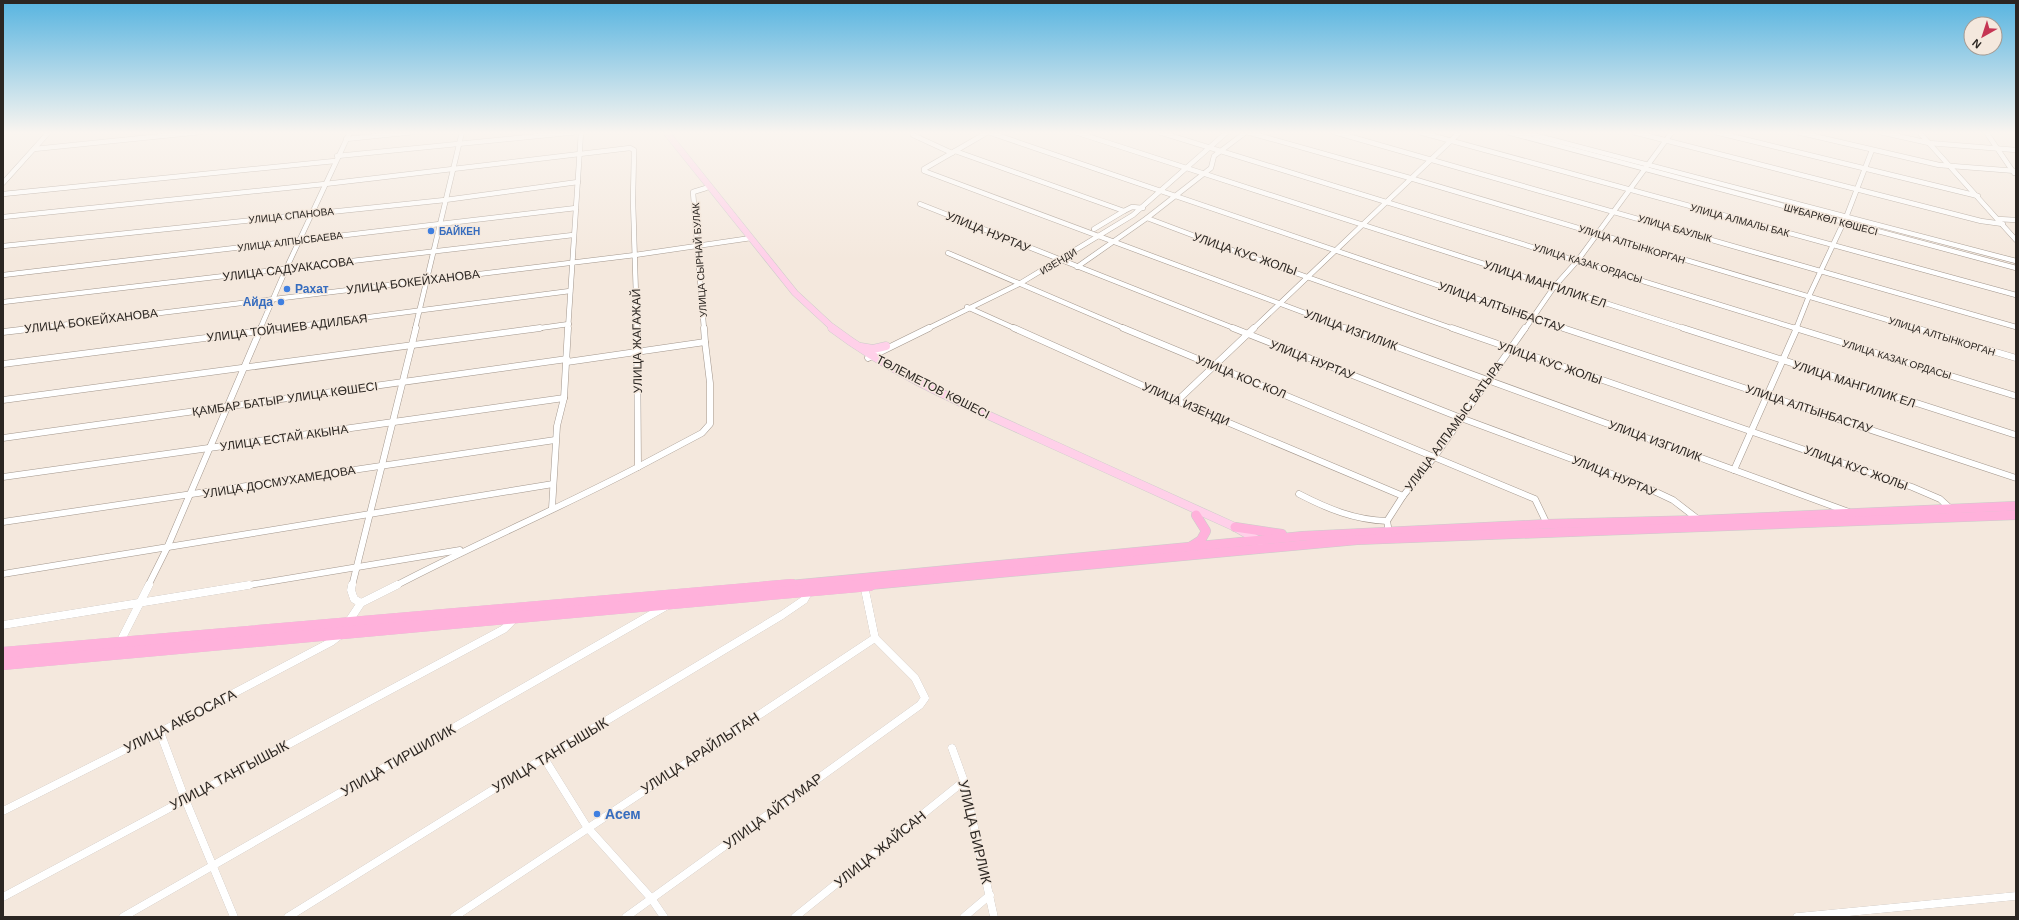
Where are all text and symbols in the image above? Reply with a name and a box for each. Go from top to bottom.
north arrow [1963,16,2003,56]
text: N [1970,37,1984,51]
street label: УЛИЦА СЫРНАЙ БУЛАК [689,202,709,318]
street label: УЛИЦА АЛМАЛЫ БАК [1689,202,1791,239]
street label: ШҰБАРКӨЛ КӨШЕСІ [1783,202,1879,237]
street label: УЛИЦА СПАНОВА [248,206,335,225]
street label: УЛИЦА НУРТАУ [944,209,1033,255]
street label: УЛИЦА БАУЛЫК [1637,213,1713,244]
street label: УЛИЦА АЛТЫНКОРГАН [1577,223,1687,266]
place label: БАЙКЕН [439,225,480,237]
marker: БАЙКЕН [426,226,436,236]
street label: УЛИЦА АЛПЫСБАЕВА [237,230,344,253]
street label: УЛИЦА КУС ЖОЛЫ [1191,230,1299,278]
street label: УЛИЦА КАЗАК ОРДАСЫ [1532,242,1644,285]
street label: ИЗЕНДИ [1038,246,1079,277]
street label: УЛИЦА САДУАКАСОВА [222,254,354,284]
street label: УЛИЦА МАНГИЛИК ЕЛ [1482,257,1608,311]
street label: УЛИЦА БОКЕЙХАНОВА [345,266,480,297]
street label: УЛИЦА АЛТЫНБАСТАУ [1436,279,1566,335]
place label: Рахат [295,282,329,296]
marker: Рахат [282,284,292,294]
street label: УЛИЦА ЖАГАЖАЙ [628,289,645,393]
place label: Айда [243,295,273,309]
marker: Айда [276,297,286,307]
street label: УЛИЦА БОКЕЙХАНОВА [23,305,158,336]
street label: УЛИЦА ИЗГИЛИК [1302,307,1400,353]
street label: УЛИЦА ТОЙЧИЕВ АДИЛБАЯ [206,310,368,345]
street label: УЛИЦА АЛТЫНКОРГАН [1887,315,1997,358]
street label: УЛИЦА НУРТАУ [1268,337,1357,383]
street label: УЛИЦА КАЗАК ОРДАСЫ [1841,338,1953,381]
street label: УЛИЦА КУС ЖОЛЫ [1496,339,1604,387]
street label: ТӨЛЕМЕТОВ КӨШЕСІ [874,352,992,422]
street label: УЛИЦА КОС КОЛ [1194,353,1288,401]
street label: УЛИЦА МАНГИЛИК ЕЛ [1791,357,1917,411]
street label: УЛИЦА АЛПАМЫС БАТЫРА [1402,358,1506,494]
street label: ҚАМБАР БАТЫР УЛИЦА КӨШЕСІ [191,379,379,419]
street label: УЛИЦА ИЗЕНДИ [1140,379,1232,429]
street label: УЛИЦА АЛТЫНБАСТАУ [1744,382,1874,436]
street label: УЛИЦА ИЗГИЛИК [1606,418,1704,464]
street label: УЛИЦА ЕСТАЙ АКЫНА [219,421,349,454]
street label: УЛИЦА КУС ЖОЛЫ [1802,443,1910,493]
street label: УЛИЦА НУРТАУ [1570,453,1659,499]
street label: УЛИЦА ДОСМУХАМЕДОВА [202,463,356,501]
street label: УЛИЦА АКБОСАГА [121,685,239,756]
street label: УЛИЦА АРАЙЛЫТАН [637,708,762,797]
street label: УЛИЦА ТАНГЫШЫК [489,714,611,796]
street label: УЛИЦА ТИРШИЛИК [338,720,459,799]
street label: УЛИЦА ТАНГЫШЫК [167,737,292,813]
street label: УЛИЦА АЙТУМАР [720,769,826,852]
street label: УЛИЦА БИРЛИК [955,778,995,886]
place label: Асем [605,806,641,822]
street label: УЛИЦА ЖАЙСАН [830,806,929,891]
marker: Асем [592,809,602,819]

